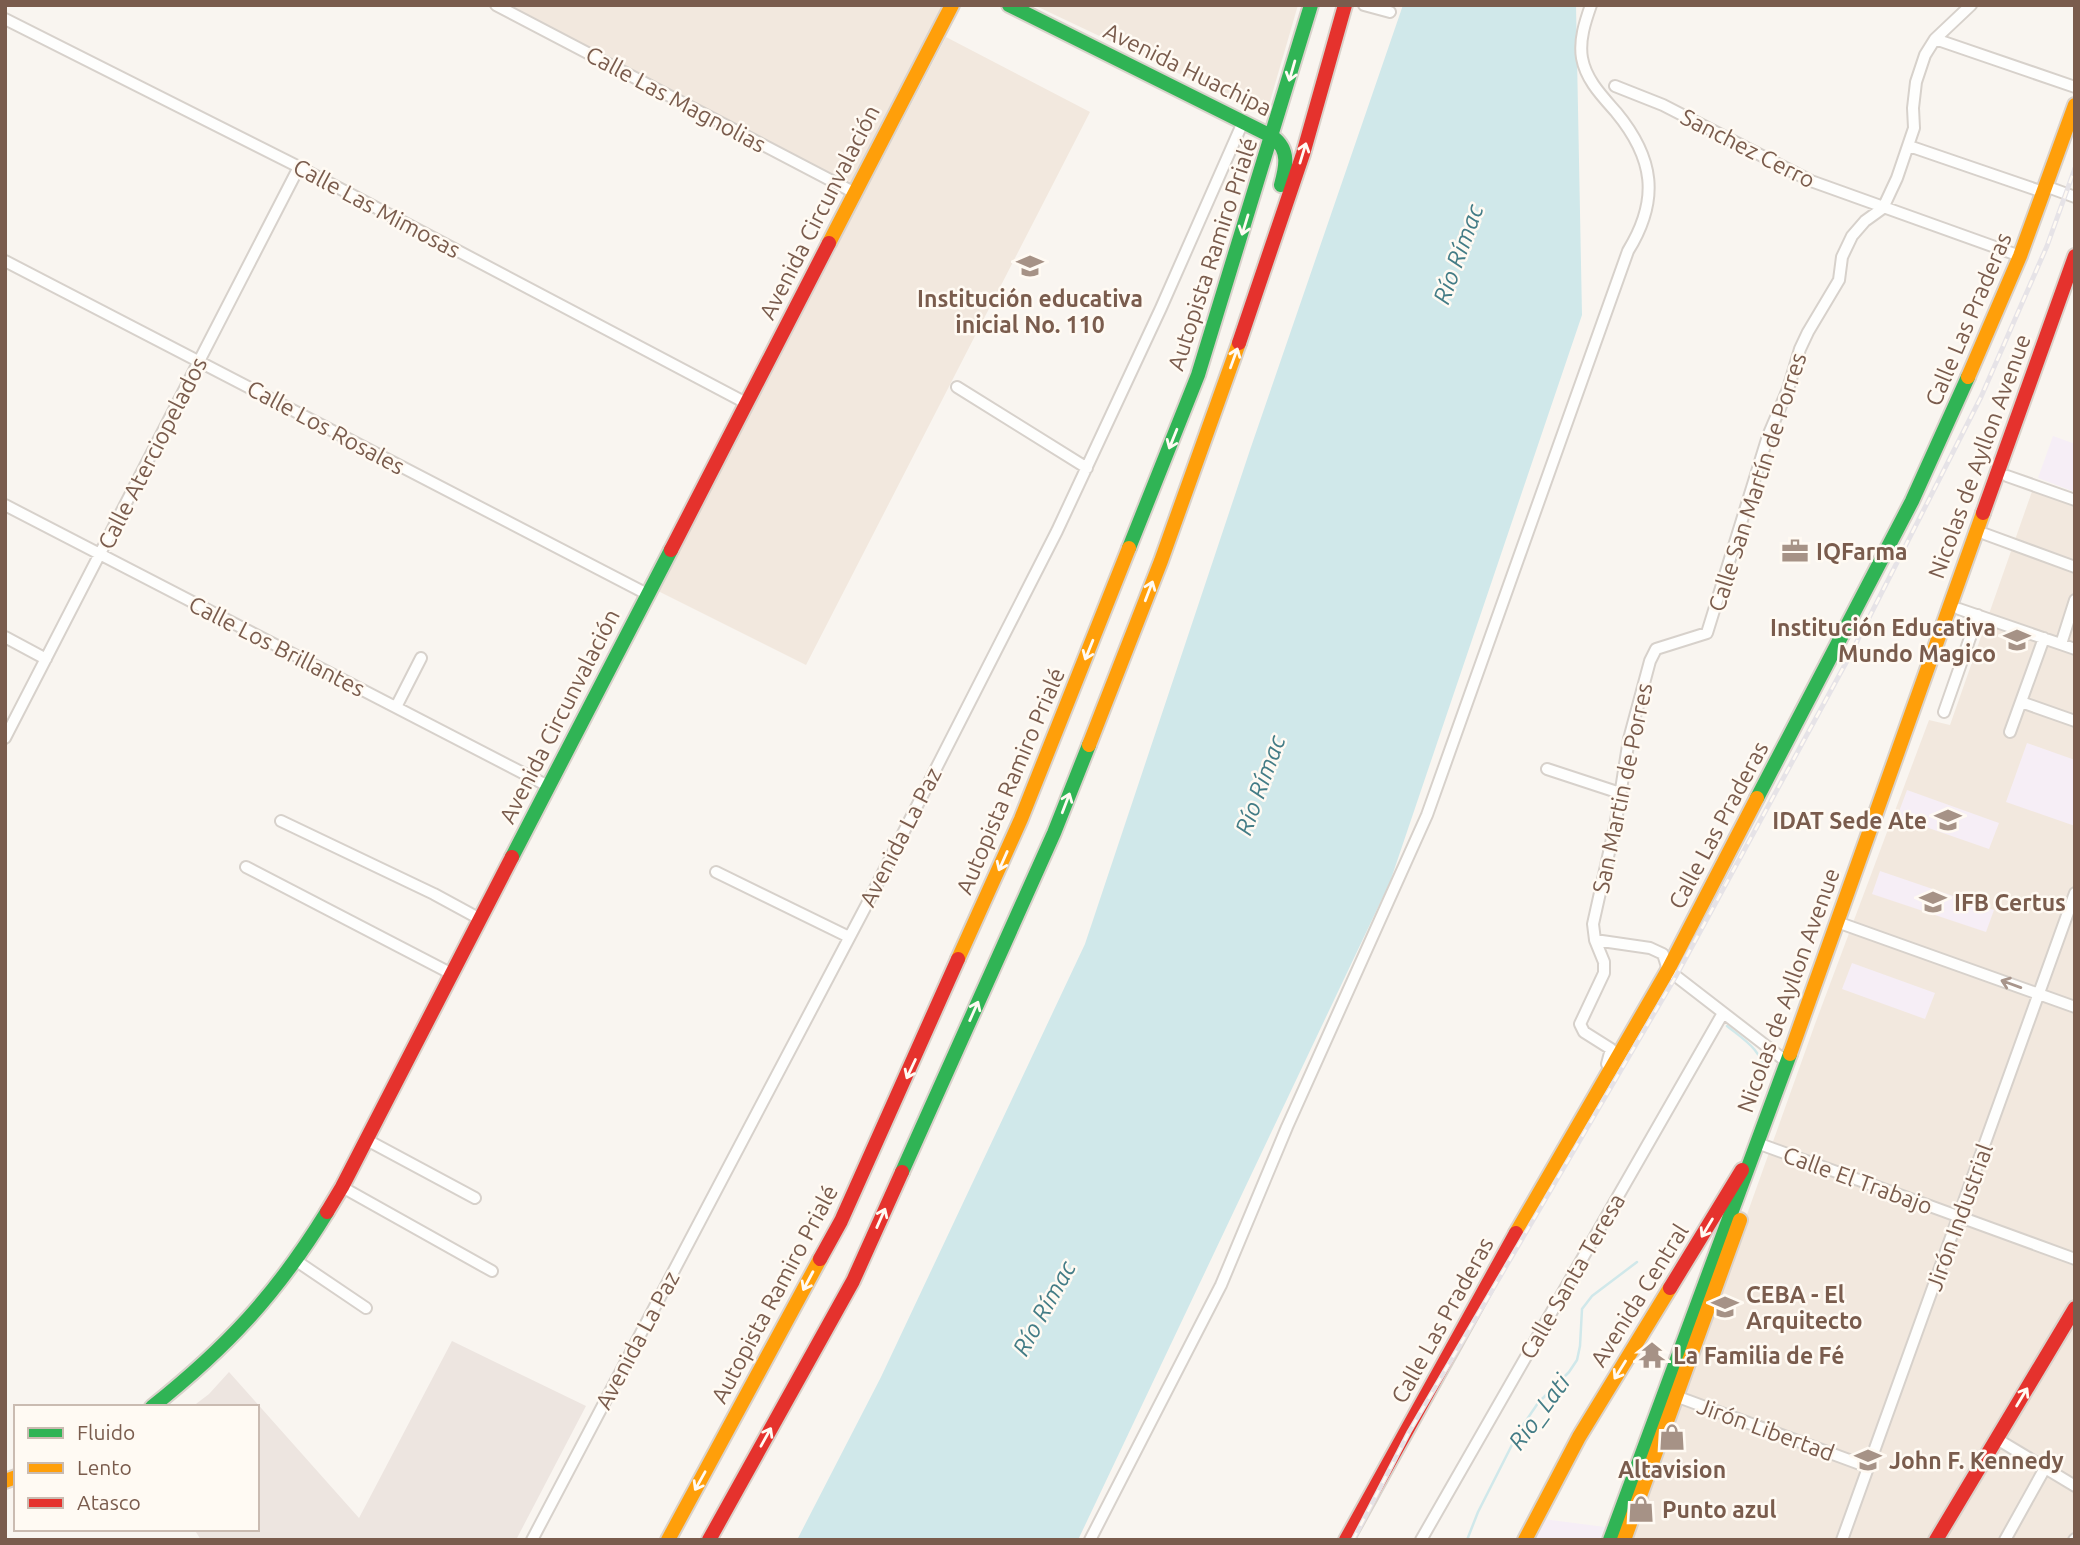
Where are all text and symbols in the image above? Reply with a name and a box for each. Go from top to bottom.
street label: Avenida Huachipa [1100,18,1276,120]
street label: Calle Las Magnolias [582,41,770,157]
one-way arrow [1284,60,1297,82]
street label: Avenida Circunvalación [754,101,884,323]
street label: Sanchez Cerro [1677,103,1819,193]
street label: Autopista Ramiro Prialé [1163,134,1261,374]
one-way arrow [1298,142,1311,164]
street label: Calle Las Mimosas [289,153,465,263]
water label: Río Rímac [1428,200,1489,308]
one-way arrow [1238,214,1250,236]
street label: Calle Las Praderas [1920,229,2016,409]
school or university icon: Institución educativa inicial No. 110 [1015,251,1045,281]
place label: Institución educativa inicial No. 110 [917,286,1143,337]
street label: Nicolas de Ayllon Avenue [1923,331,2035,581]
one-way arrow [1229,348,1241,370]
street label: Calle San Martín de Porres [1703,350,1811,614]
street label: Calle Aterciopelados [93,353,211,553]
street label: Calle Los Rosales [243,375,409,479]
one-way arrow [1165,427,1178,449]
office icon: IQFarma [1780,536,1810,566]
place label: IQFarma [1816,539,1908,564]
one-way arrow [1143,581,1156,602]
street label: Calle Los Brillantes [185,591,369,701]
street label: Avenida Circunvalación [494,605,624,827]
place label: Institución Educativa Mundo Magico [1770,615,1996,666]
school or university icon: Institución Educativa Mundo Magico [2002,625,2032,655]
one-way arrow [1081,639,1094,661]
street label: Autopista Ramiro Prialé [951,664,1069,898]
street label: San Martin de Porres [1587,681,1657,895]
water label: Río Rímac [1230,731,1291,839]
street label: Calle Las Praderas [1663,737,1773,913]
street label: Avenida La Paz [854,763,946,911]
one-way arrow [1060,792,1073,814]
school or university icon: IDAT Sede Ate [1933,805,1963,835]
place label: IDAT Sede Ate [1772,808,1927,833]
one-way arrow [996,850,1009,871]
street label: Nicolas de Ayllon Avenue [1732,865,1844,1115]
school or university icon: IFB Certus [1918,887,1948,917]
place label: IFB Certus [1954,890,2066,915]
one-way arrow [2000,976,2022,989]
one-way arrow [968,1001,981,1022]
one-way arrow [903,1058,917,1079]
street label: Jirón Industrial [1921,1140,1997,1294]
street label: Calle El Trabajo [1780,1141,1936,1219]
street label: Autopista Ramiro Prialé [706,1181,842,1407]
street label: Calle Santa Teresa [1515,1189,1629,1363]
one-way arrow [875,1208,888,1230]
one-way arrow [1700,1218,1714,1238]
street label: Avenida Central [1585,1219,1693,1371]
street label: Calle Las Praderas [1386,1233,1498,1407]
water label: Río Rímac [1007,1255,1081,1360]
street label: Avenida La Paz [590,1267,684,1413]
one-way arrow [801,1271,815,1291]
place label: CEBA - El Arquitecto [1746,1282,1863,1333]
school or university icon: CEBA - El Arquitecto [1710,1292,1740,1322]
temple icon: La Familia de Fé [1637,1340,1667,1370]
place label: La Familia de Fé [1673,1343,1845,1368]
one-way arrow [1612,1360,1627,1379]
water label: Rio_Lati [1503,1368,1576,1455]
one-way arrow [2015,1388,2029,1408]
street label: Jirón Libertad [1694,1393,1838,1465]
legend [14,1405,259,1531]
text: Fluido [77,1420,135,1444]
shop icon: Altavision [1657,1422,1687,1452]
one-way arrow [760,1427,773,1448]
school or university icon: John F. Kennedy [1853,1445,1883,1475]
place label: John F. Kennedy [1889,1448,2064,1473]
text: Lento [77,1455,132,1479]
place label: Altavision [1618,1457,1726,1482]
one-way arrow [693,1471,707,1491]
text: Atasco [77,1490,141,1514]
shop icon: Punto azul [1626,1494,1656,1524]
place label: Punto azul [1662,1497,1777,1522]

